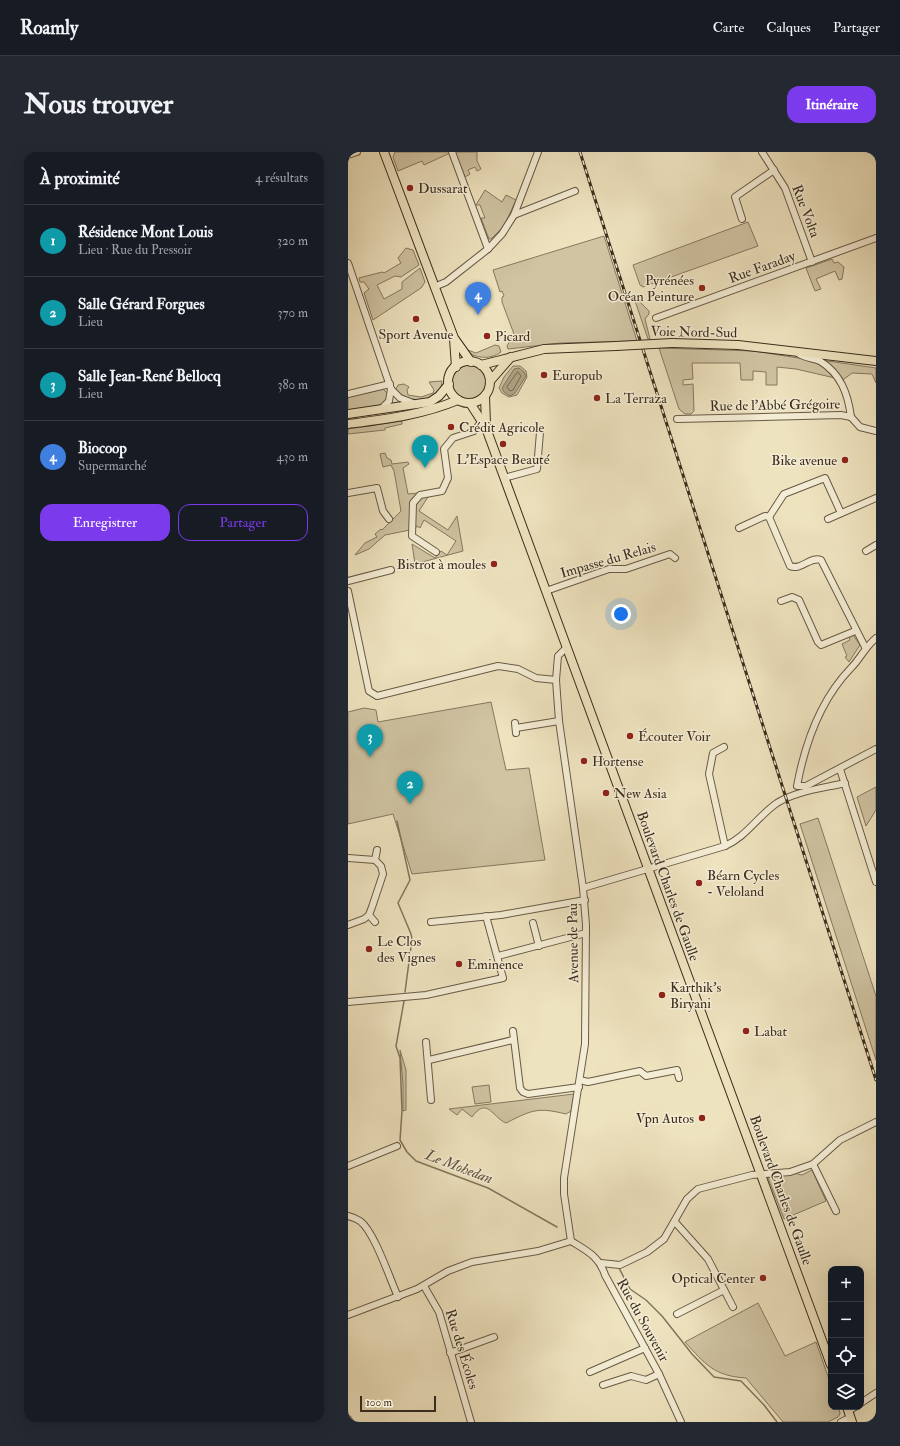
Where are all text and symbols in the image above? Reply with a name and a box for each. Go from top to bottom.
text: Roamly [20,16,78,40]
text: Carte [713,19,744,36]
text: Calques [766,19,811,36]
text: Partager [833,19,880,36]
button: Itinéraire [787,86,876,123]
text: Nous trouver [24,87,173,122]
text: À proximité [40,168,120,189]
text: 4 résultats [255,170,308,186]
place label: Dussarat [418,180,468,197]
street label: Rue Volta [788,182,824,240]
marker: Dussarat [405,183,415,193]
text: Résidence Mont Louis [78,223,213,242]
text: 1 [51,233,55,249]
text: 320 m [277,233,308,249]
text: Lieu · Rue du Pressoir [78,242,192,258]
street label: Rue Faraday [726,247,799,288]
place label: Pyrénées Océan Peinture [608,272,694,305]
pin: 4 [465,282,491,315]
marker: Pyrénées Océan Peinture [697,283,707,293]
text: Salle Gérard Forgues [78,295,205,314]
text: 2 [50,305,56,321]
text: 370 m [278,305,308,321]
text: Lieu [78,314,103,330]
marker: Sport Avenue [411,314,421,324]
street label: Voie Nord-Sud [651,323,738,341]
place label: Sport Avenue [379,326,454,344]
place label: Picard [495,328,530,345]
marker: Picard [482,331,492,341]
text: Salle Jean-René Bellocq [78,367,221,386]
place label: Europub [552,367,602,385]
marker: Europub [539,370,549,380]
text: 3 [51,377,56,393]
text: 380 m [277,377,308,393]
text: Lieu [78,386,103,402]
place label: La Terraza [605,390,667,407]
marker: La Terraza [592,393,602,403]
street label: Rue de l'Abbé Grégoire [709,395,841,415]
place label: Crédit Agricole [459,419,545,436]
marker: Crédit Agricole [446,422,456,432]
pin: 1 [412,435,438,468]
text: Biocoop [78,439,127,458]
marker: L'Espace Beauté [498,439,508,449]
text: 4 [49,449,57,465]
text: 430 m [277,449,308,465]
place label: L'Espace Beauté [457,451,550,469]
place label: Bike avenue [771,452,837,469]
marker: Bike avenue [840,455,850,465]
text: Supermarché [78,458,146,474]
button: Enregistrer [40,504,170,541]
button: Partager [178,504,308,541]
street label: Impasse du Relais [558,538,658,583]
place label: Bistrot à moules [397,556,486,573]
marker: Bistrot à moules [489,559,499,569]
your location [611,604,631,624]
pin: 3 [357,724,383,757]
place label: Écouter Voir [638,728,711,745]
marker: Écouter Voir [625,731,635,741]
place label: Hortense [592,753,644,770]
marker: Hortense [579,756,589,766]
pin: 2 [397,771,423,804]
place label: New Asia [614,785,667,802]
marker: New Asia [601,788,611,798]
street label: Boulevard Charles de Gaulle [633,809,703,963]
place label: Béarn Cycles - Veloland [707,867,779,900]
marker: Béarn Cycles - Veloland [694,878,704,888]
street label: Avenue de Pau [564,903,582,984]
place label: Le Clos des Vignes [377,933,436,966]
marker: Le Clos des Vignes [364,944,374,954]
place label: Eminence [467,956,524,973]
marker: Eminence [454,959,464,969]
place label: Karthik’s Biryani [670,979,721,1013]
marker: Karthik’s Biryani [657,990,667,1000]
place label: Labat [754,1023,788,1040]
marker: Labat [741,1026,751,1036]
place label: Vpn Autos [636,1110,694,1128]
marker: Vpn Autos [697,1113,707,1123]
street label: Boulevard Charles de Gaulle [746,1113,816,1267]
water label: Le Mohedan [422,1145,495,1189]
map controls [828,1266,864,1410]
button: + [828,1266,864,1302]
place label: Optical Center [672,1270,756,1288]
marker: Optical Center [758,1273,768,1283]
street label: Rue du Souvenir [613,1275,673,1365]
button: − [828,1302,864,1338]
street label: Rue des Écoles [442,1307,482,1391]
button: locate [828,1338,864,1374]
button: layers [828,1374,864,1410]
scale bar [360,1394,436,1413]
text: 100 m [366,1396,392,1409]

